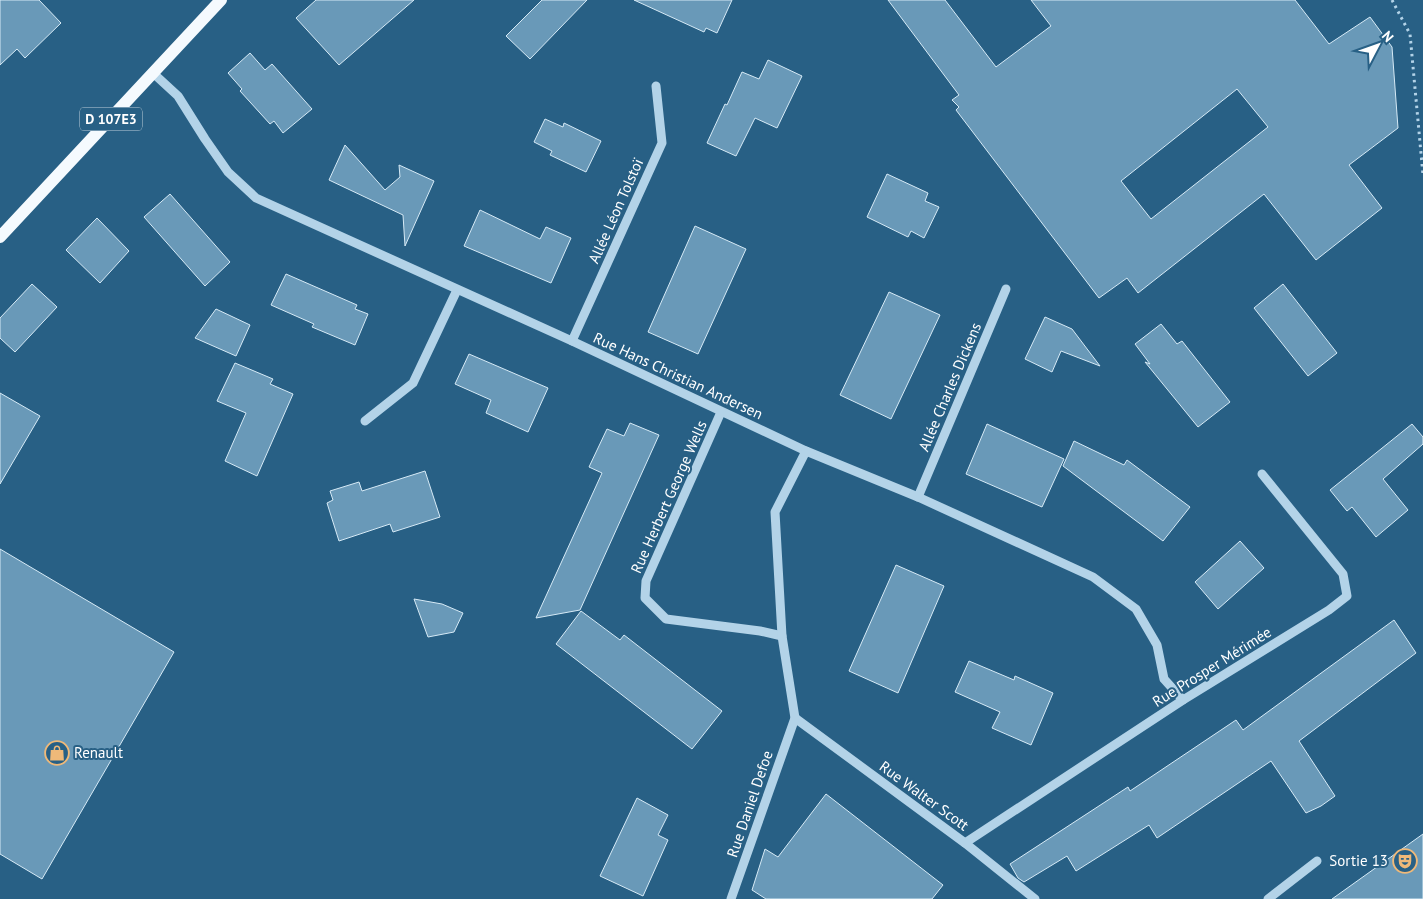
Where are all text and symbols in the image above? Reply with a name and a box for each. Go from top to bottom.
north arrow [1353,20,1403,70]
text: N [1378,27,1398,46]
road number: D 107E3 [80,108,142,130]
street label: Allée Léon Tolstoï [584,154,648,266]
street label: Allée Charles Dickens [914,320,985,454]
street label: Rue Hans Christian Andersen [590,328,766,423]
street label: Rue Herbert George Wells [626,417,711,576]
street label: Rue Prosper Mérimée [1149,622,1275,711]
shop icon: Renault [44,740,70,766]
place label: Renault [74,743,123,762]
street label: Rue Daniel Defoe [722,748,777,860]
street label: Rue Walter Scott [876,757,973,834]
theatre icon: Sortie 13 [1392,848,1418,874]
place label: Sortie 13 [1329,851,1388,870]

